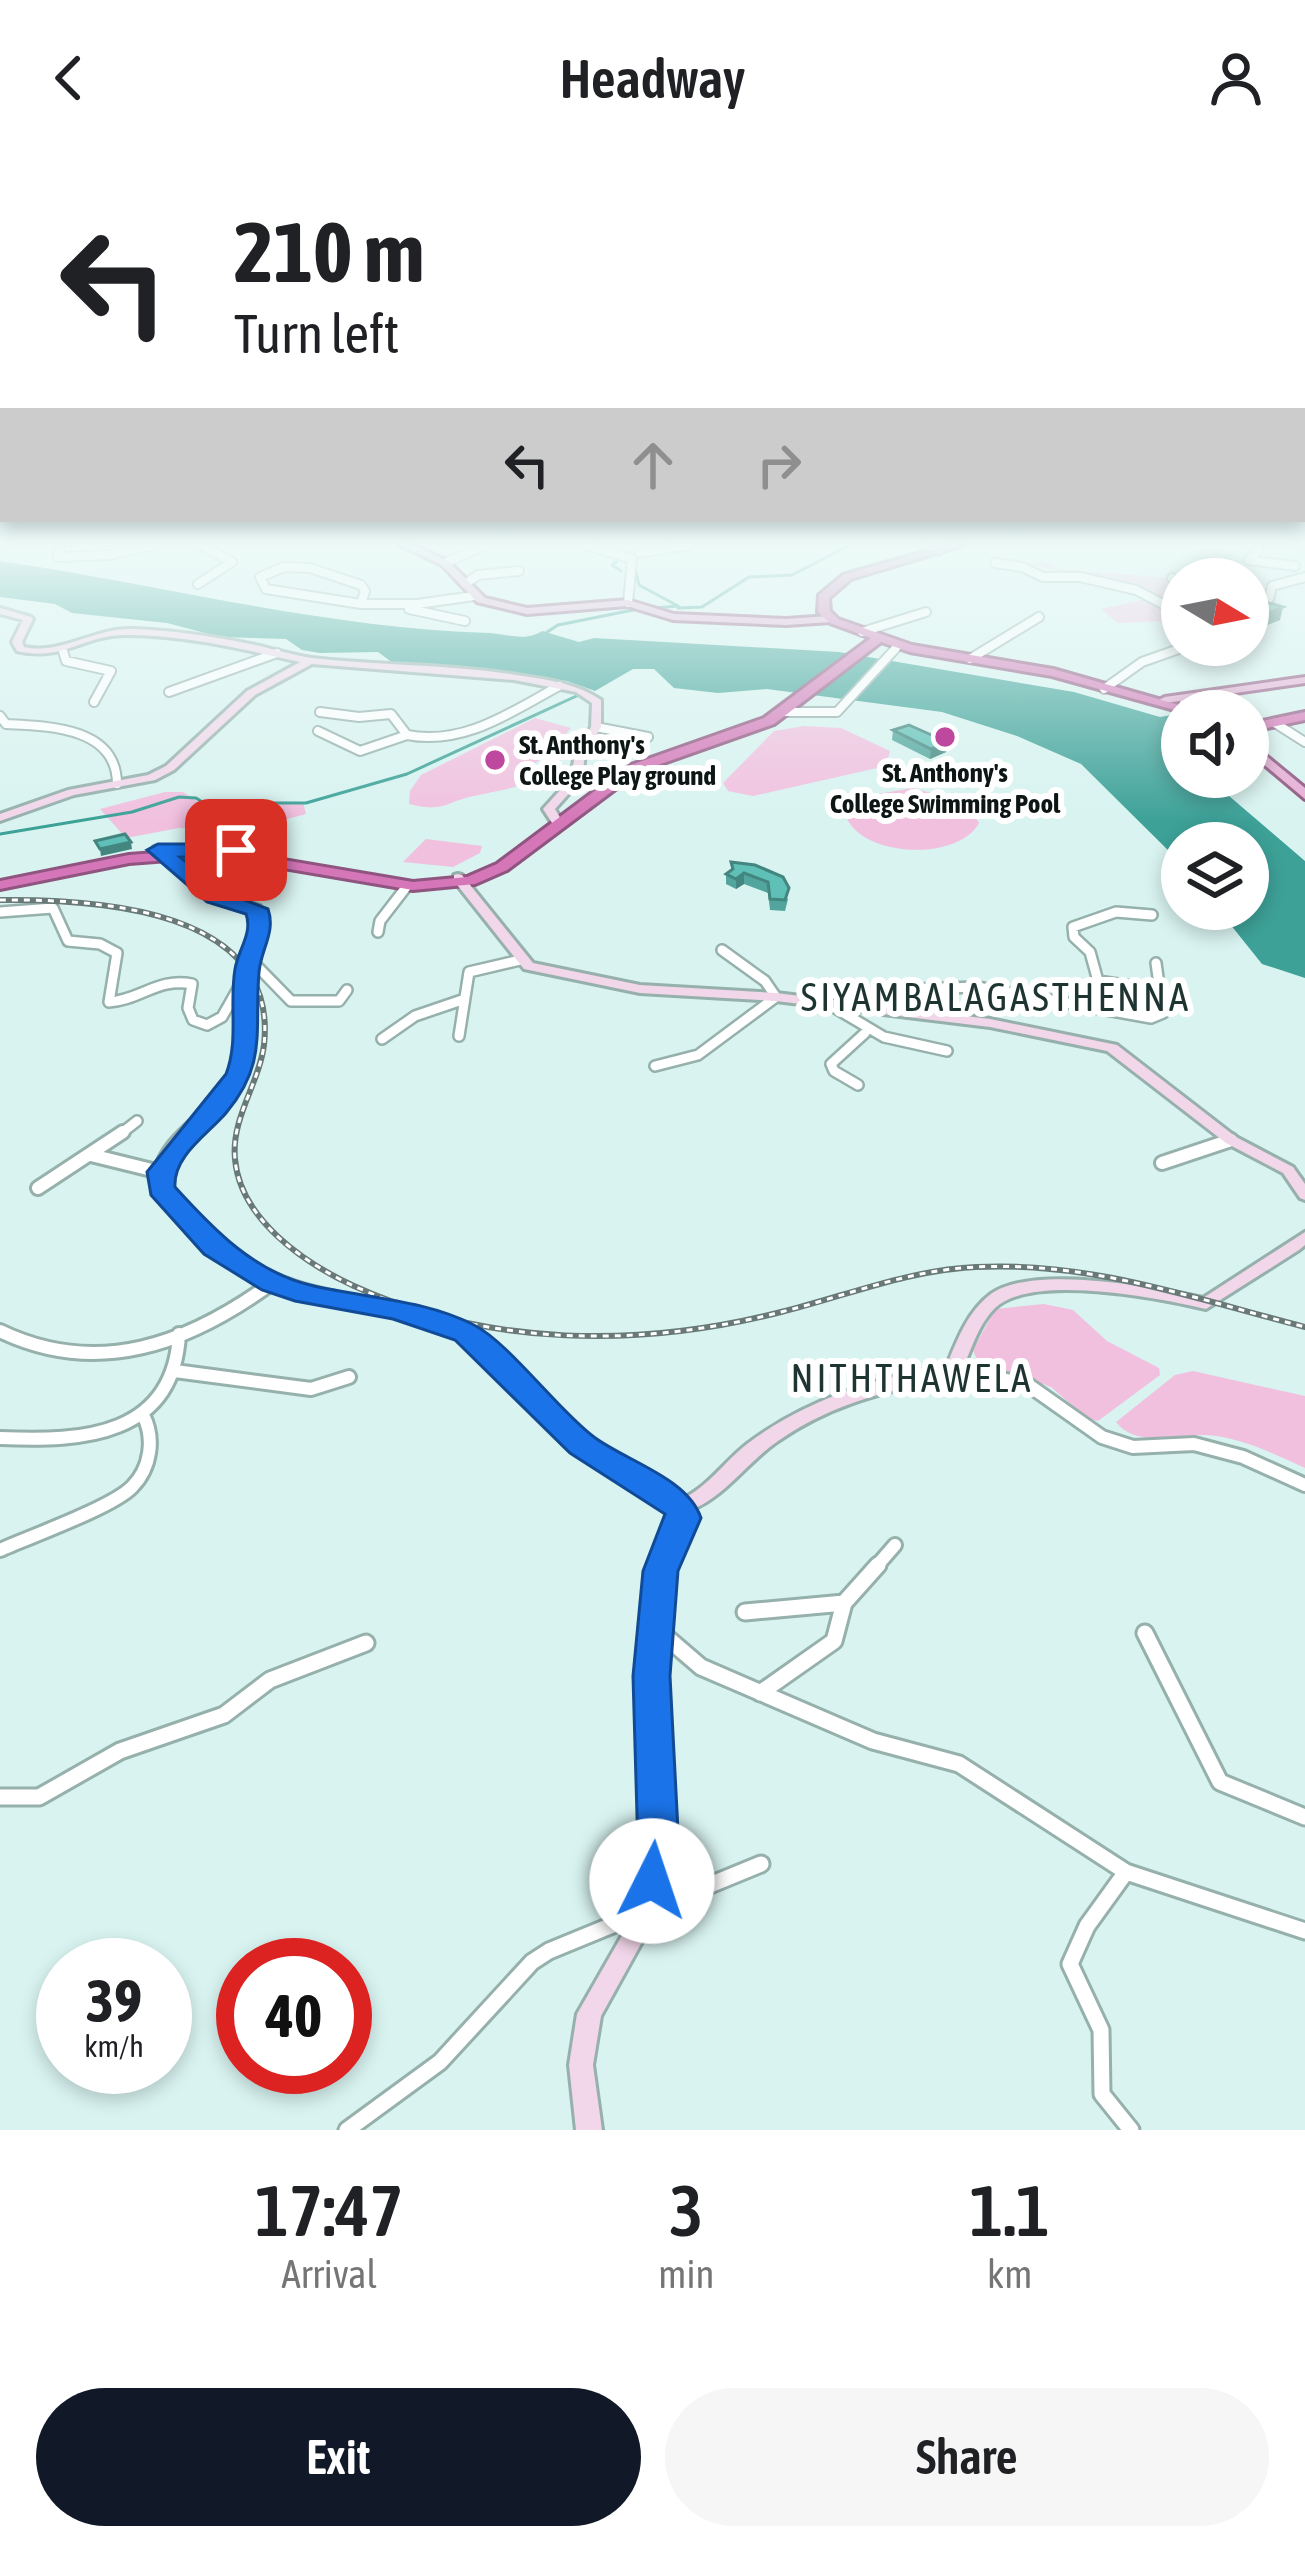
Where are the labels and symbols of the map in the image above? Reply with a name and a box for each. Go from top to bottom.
north arrow [1161,558,1269,666]
marker: St. Anthony's College Swimming Pool [932,724,958,750]
place label: St. Anthony's College Play ground [519,729,716,791]
marker: St. Anthony's College Play ground [482,747,508,773]
place label: St. Anthony's College Swimming Pool [830,757,1061,819]
pin [185,799,287,901]
district label: SIYAMBALAGASTHENNA [801,975,1191,1019]
district label: NITHTHAWELA [791,1356,1033,1400]
position arrow [589,1818,715,1944]
speed limit sign: 40 [216,1938,372,2094]

